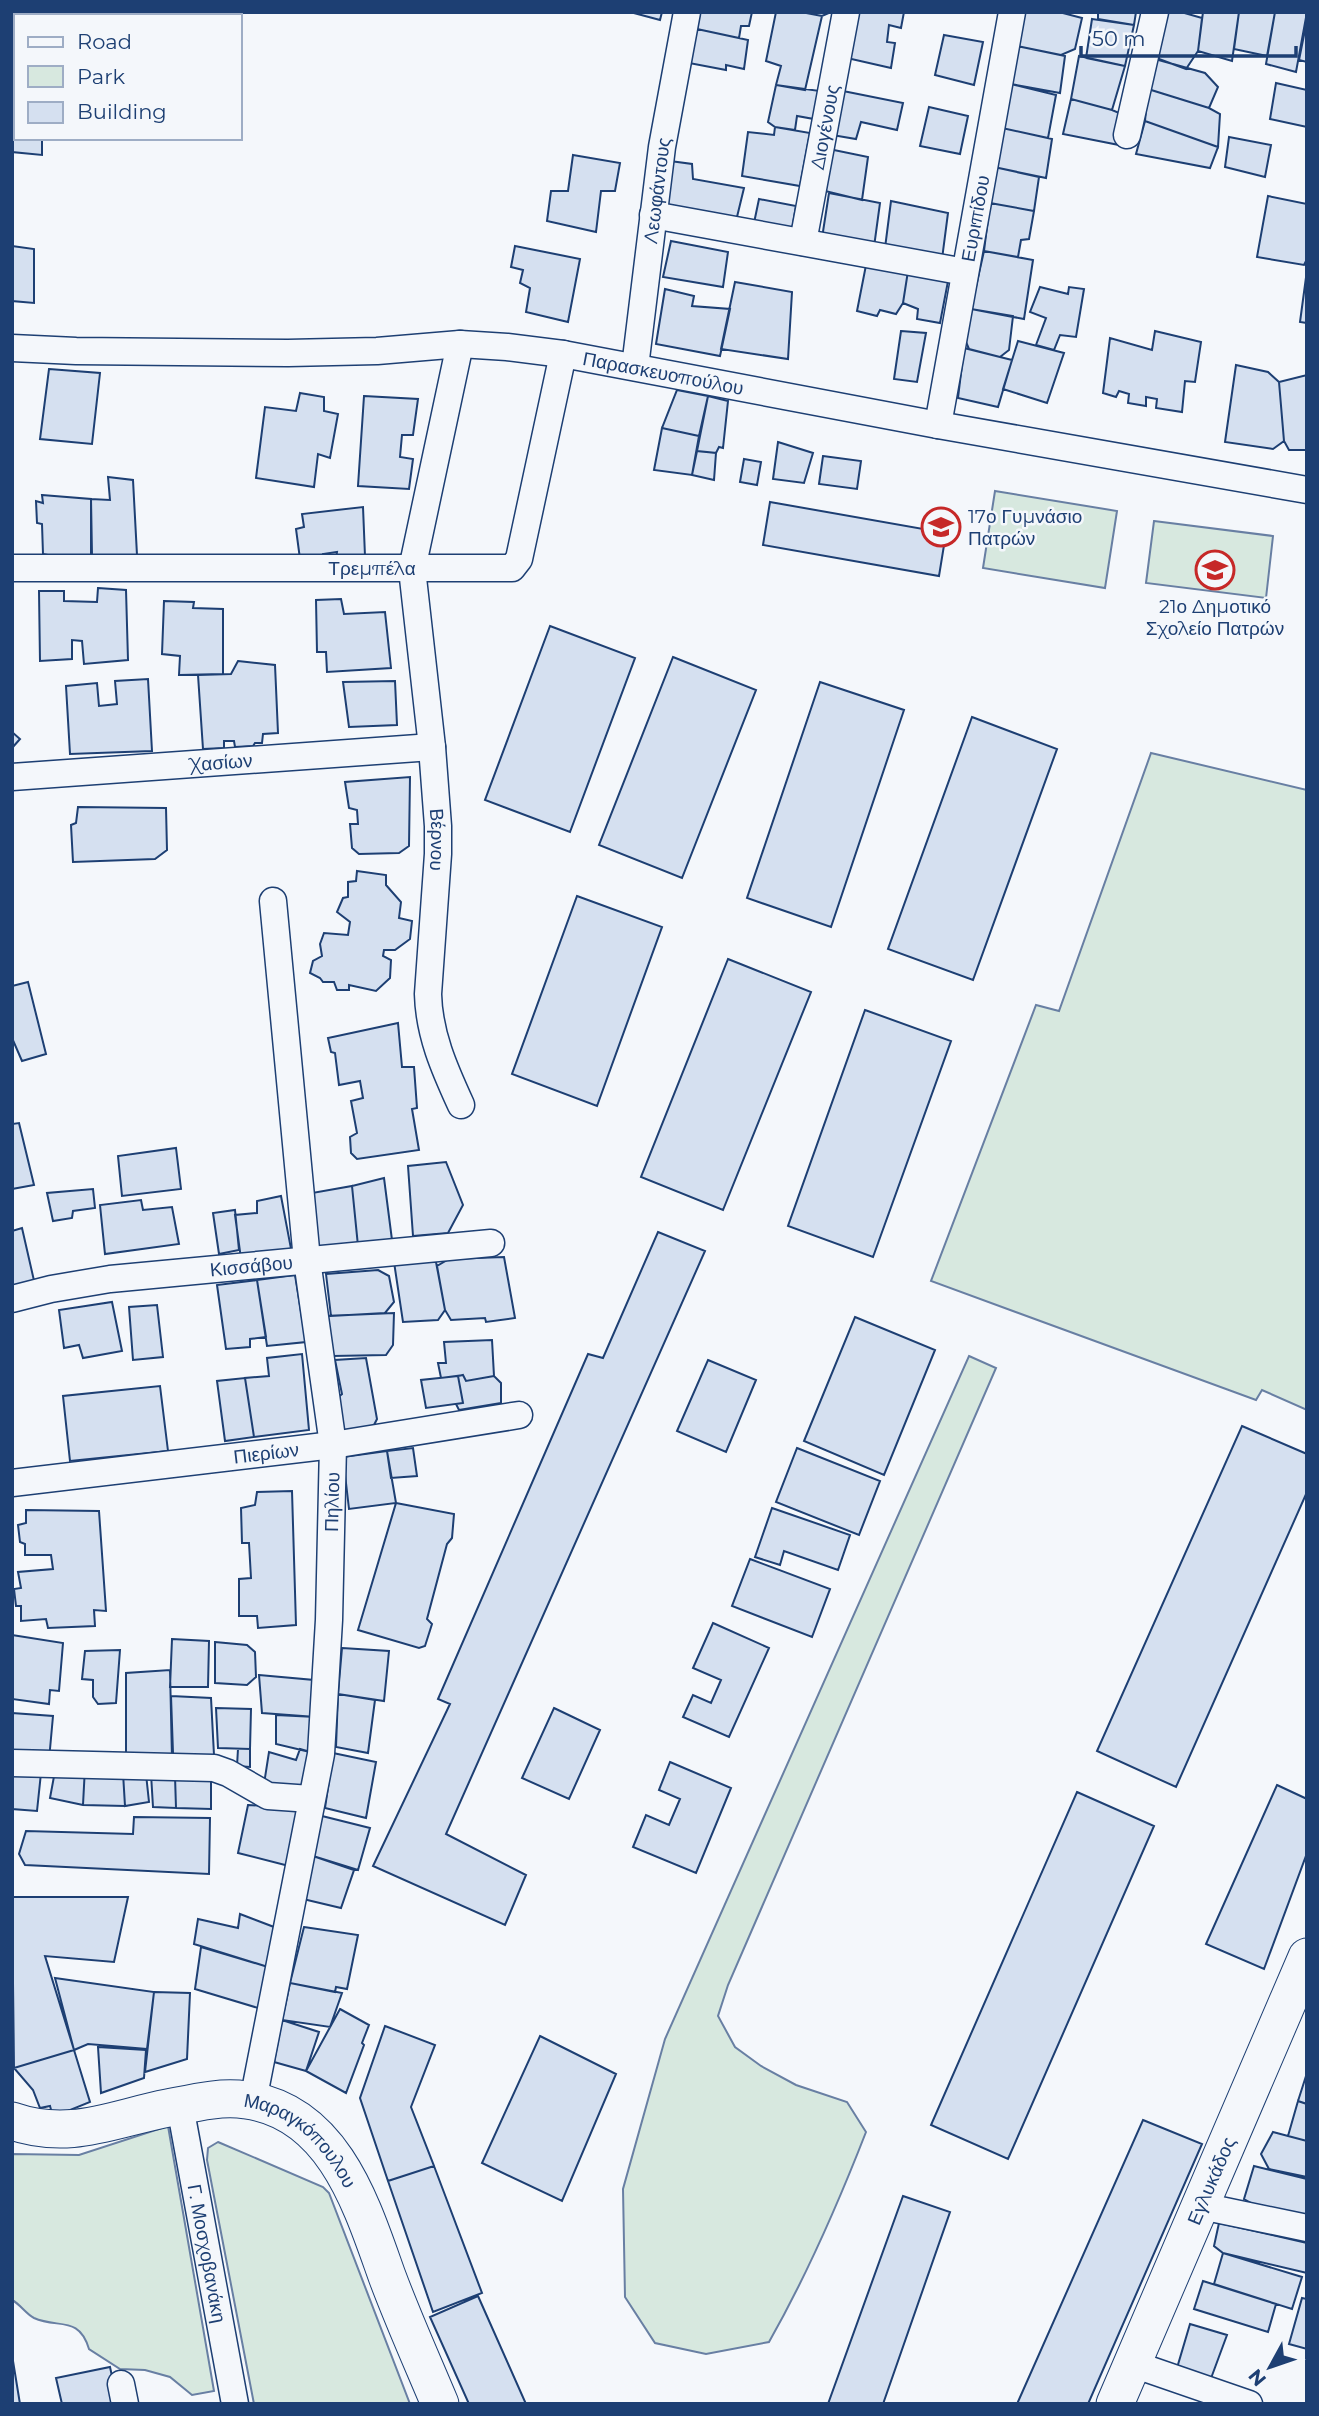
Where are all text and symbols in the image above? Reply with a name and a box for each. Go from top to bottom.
legend [14,14,242,140]
scale bar [1081,14,1296,58]
text: 50 m [1092,26,1146,51]
text: Road [77,29,132,54]
text: Park [77,64,125,89]
street label: Διογένους [806,83,844,171]
text: Building [77,99,167,124]
street label: Λεωφάντους [639,135,676,245]
street label: Ευριπίδου [956,173,995,264]
street label: Παρασκευοπούλου [581,347,745,400]
place label: 17ο Γυμνάσιο Πατρών [968,505,1082,550]
school or university icon: 17ο Γυμνάσιο Πατρών [920,506,962,548]
school or university icon: 21ο Δημοτικό Σχολείο Πατρών [1194,549,1236,591]
street label: Τρεμπέλα [328,557,416,580]
place label: 21ο Δημοτικό Σχολείο Πατρών [1146,595,1284,640]
street label: Χασίων [187,749,253,776]
street label: Βέρνου [425,808,449,872]
street label: Κισσάβου [209,1251,294,1282]
street label: Πιερίων [232,1438,300,1469]
street label: Πηλίου [320,1472,344,1532]
street label: Μαραγκόπουλου [242,2089,361,2192]
street label: Εγλυκάδος [1182,2133,1240,2228]
street label: Γ. Μοσχοβανάκη [183,2182,231,2325]
north arrow [1235,2332,1305,2402]
text: N [1244,2364,1271,2391]

